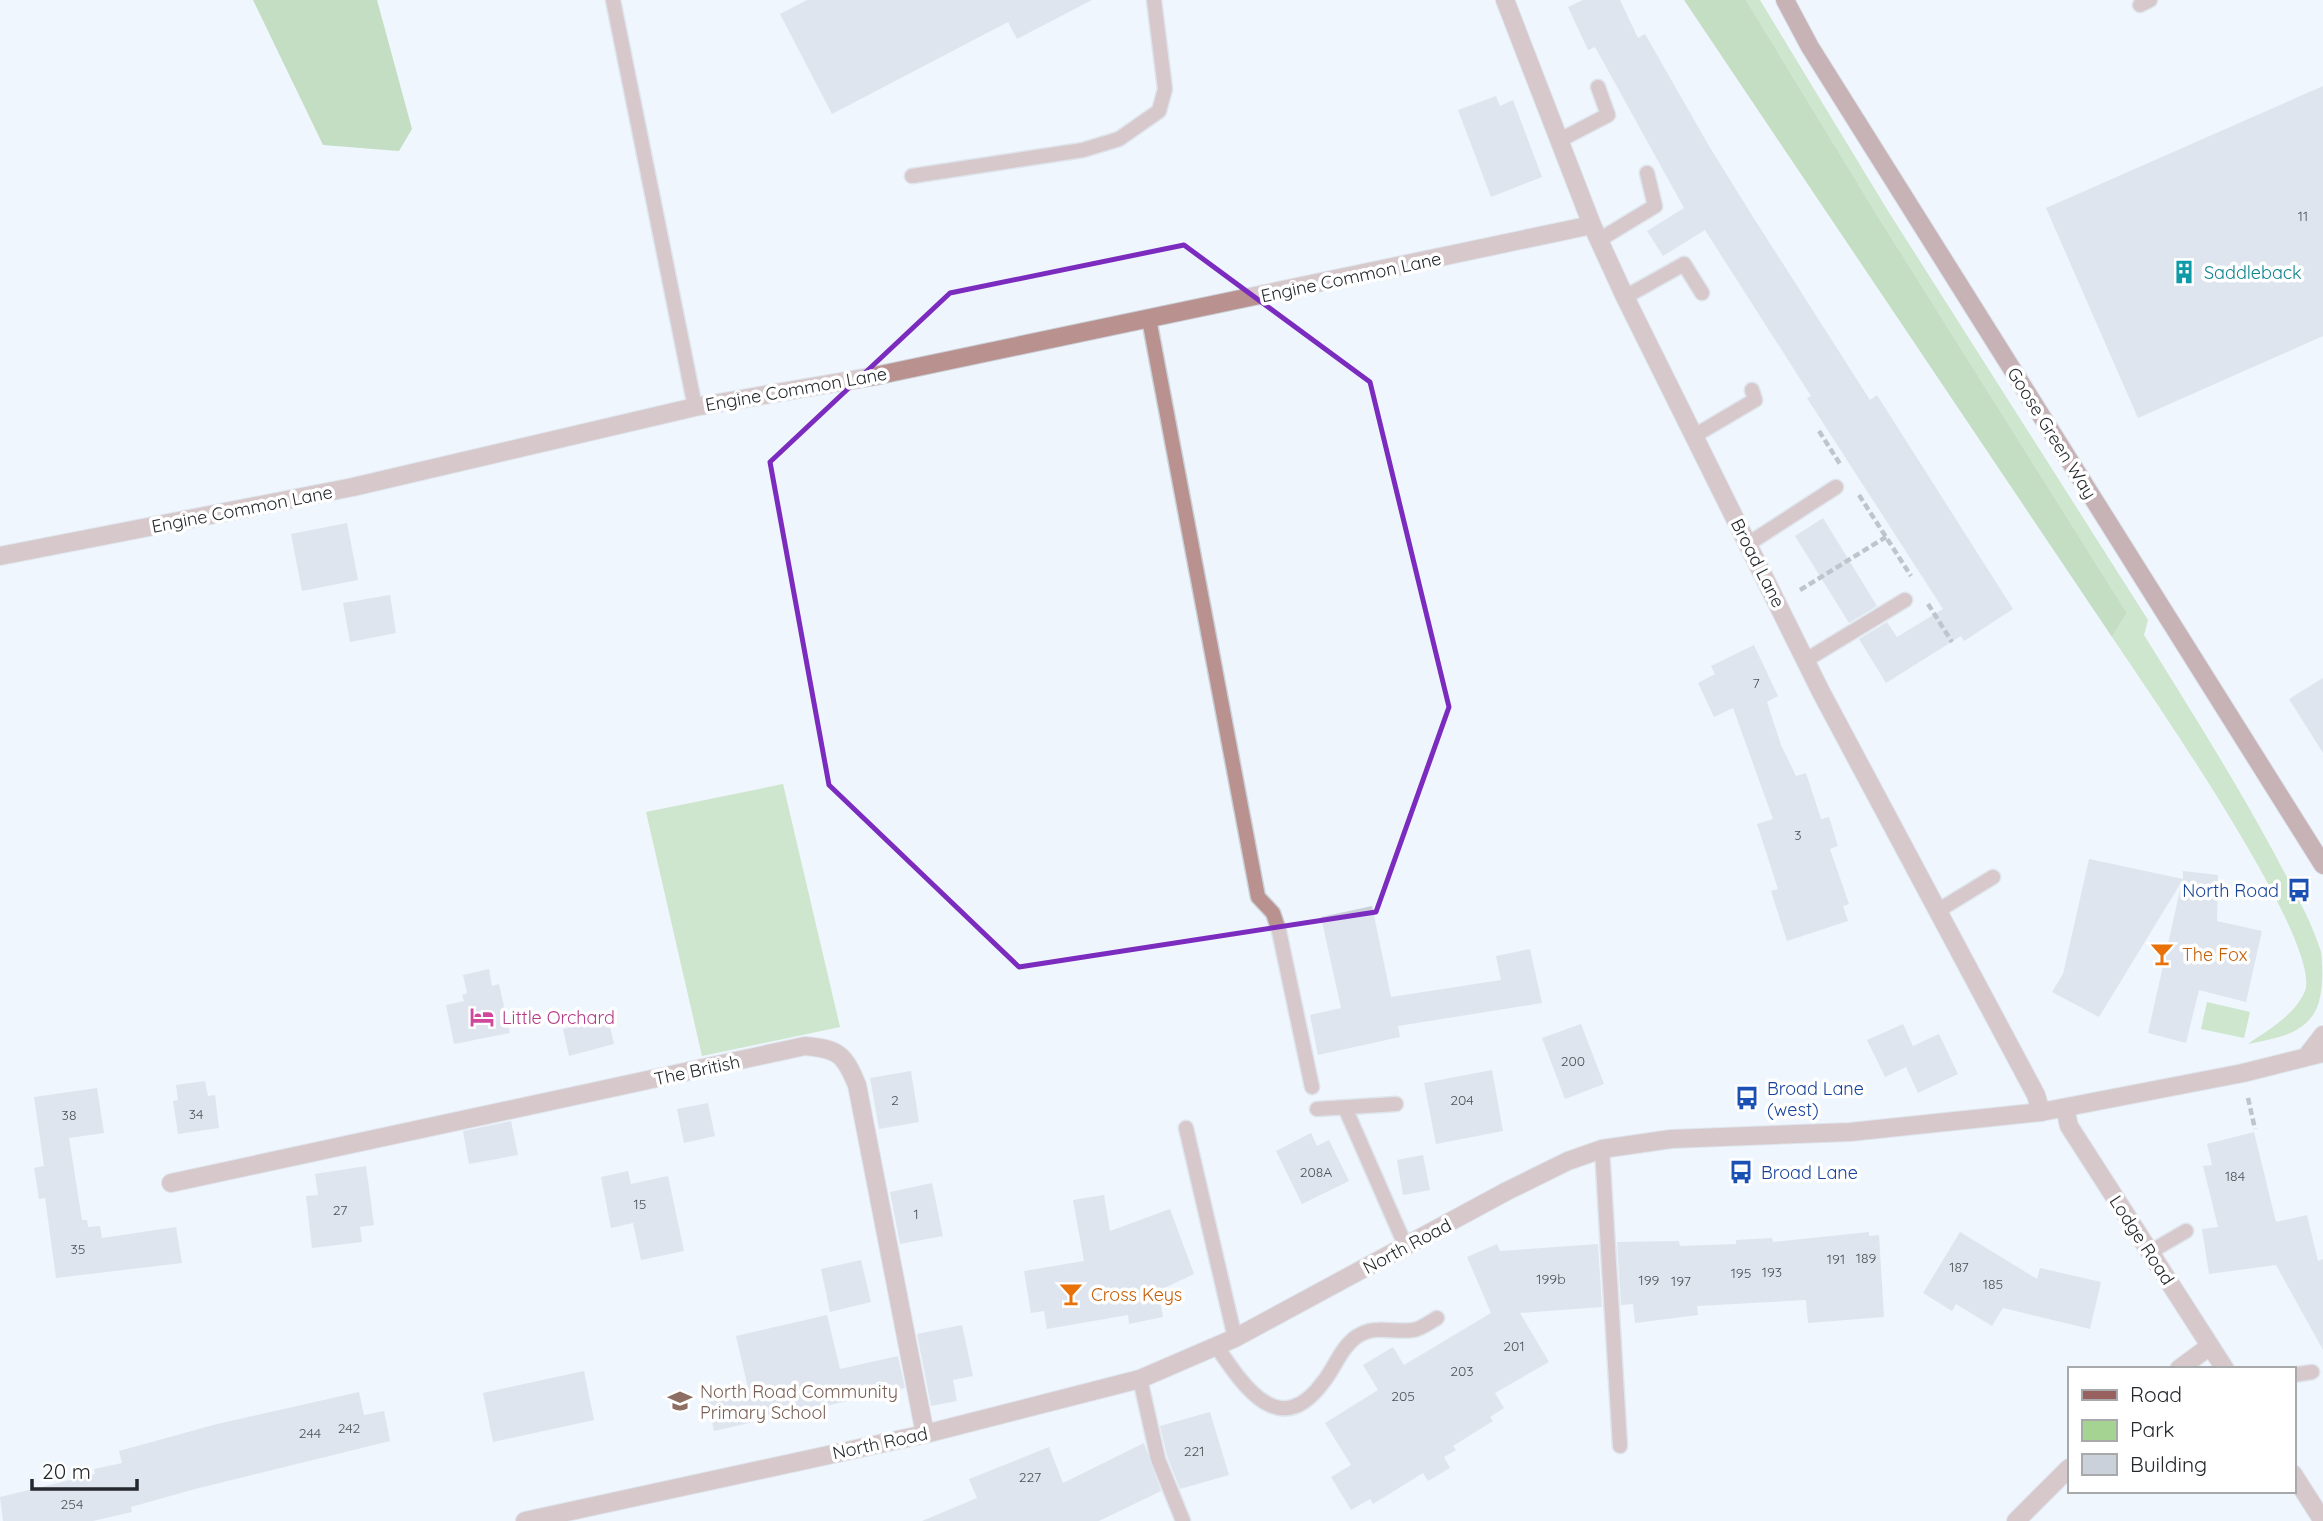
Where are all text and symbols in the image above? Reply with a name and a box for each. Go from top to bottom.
house number: 11 [2298,207,2308,225]
street label: Engine Common Lane [1259,247,1443,307]
building icon: Saddleback [2170,258,2198,286]
place label: Saddleback [2204,261,2302,284]
street label: Engine Common Lane [703,362,889,416]
street label: Goose Green Way [2002,363,2102,503]
street label: Engine Common Lane [150,480,334,538]
street label: Broad Lane [1726,515,1790,611]
house number: 7 [1752,674,1760,692]
house number: 3 [1794,826,1802,844]
bus stop icon: North Road [2285,876,2313,904]
place label: North Road [2182,879,2279,902]
bar icon: The Fox [2148,940,2176,968]
place label: The Fox [2182,943,2248,966]
hotel icon: Little Orchard [468,1003,496,1031]
place label: Little Orchard [502,1006,615,1029]
street label: The British [652,1050,742,1090]
house number: 200 [1561,1052,1585,1070]
place label: Broad Lane (west) [1767,1077,1864,1121]
bus stop icon: Broad Lane (west) [1733,1084,1761,1112]
house number: 2 [891,1091,899,1109]
house number: 204 [1450,1091,1474,1109]
house number: 34 [189,1105,203,1123]
house number: 38 [62,1106,76,1124]
bus stop icon: Broad Lane [1727,1158,1755,1186]
place label: Broad Lane [1761,1161,1858,1184]
house number: 208A [1300,1163,1332,1181]
house number: 184 [2225,1167,2245,1185]
street label: Lodge Road [2105,1191,2179,1289]
house number: 15 [634,1195,646,1213]
house number: 27 [333,1201,347,1219]
house number: 1 [913,1205,919,1223]
street label: North Road [1359,1213,1455,1279]
house number: 35 [71,1240,85,1258]
house number: 189 [1856,1249,1876,1267]
house number: 191 [1827,1250,1845,1268]
house number: 187 [1949,1258,1969,1276]
house number: 193 [1762,1263,1782,1281]
house number: 195 [1731,1264,1751,1282]
house number: 199b [1536,1270,1566,1288]
house number: 199 [1639,1271,1660,1289]
house number: 197 [1671,1272,1691,1290]
house number: 185 [1983,1275,2003,1293]
bar icon: Cross Keys [1057,1280,1085,1308]
place label: Cross Keys [1091,1283,1182,1306]
house number: 201 [1503,1337,1525,1355]
house number: 203 [1450,1362,1474,1380]
legend [2068,1367,2295,1493]
place label: North Road Community Primary School [700,1380,898,1424]
text: Road [2130,1381,2182,1407]
school or university icon: North Road Community Primary School [666,1387,694,1415]
house number: 205 [1391,1387,1415,1405]
text: Park [2130,1416,2174,1442]
house number: 242 [338,1419,361,1437]
street label: North Road [830,1422,930,1464]
house number: 244 [299,1424,321,1442]
house number: 221 [1184,1442,1204,1460]
scale bar [32,1448,136,1492]
text: Building [2130,1451,2207,1477]
text: 20 m [42,1458,91,1484]
house number: 227 [1019,1468,1041,1486]
house number: 254 [61,1495,83,1513]

